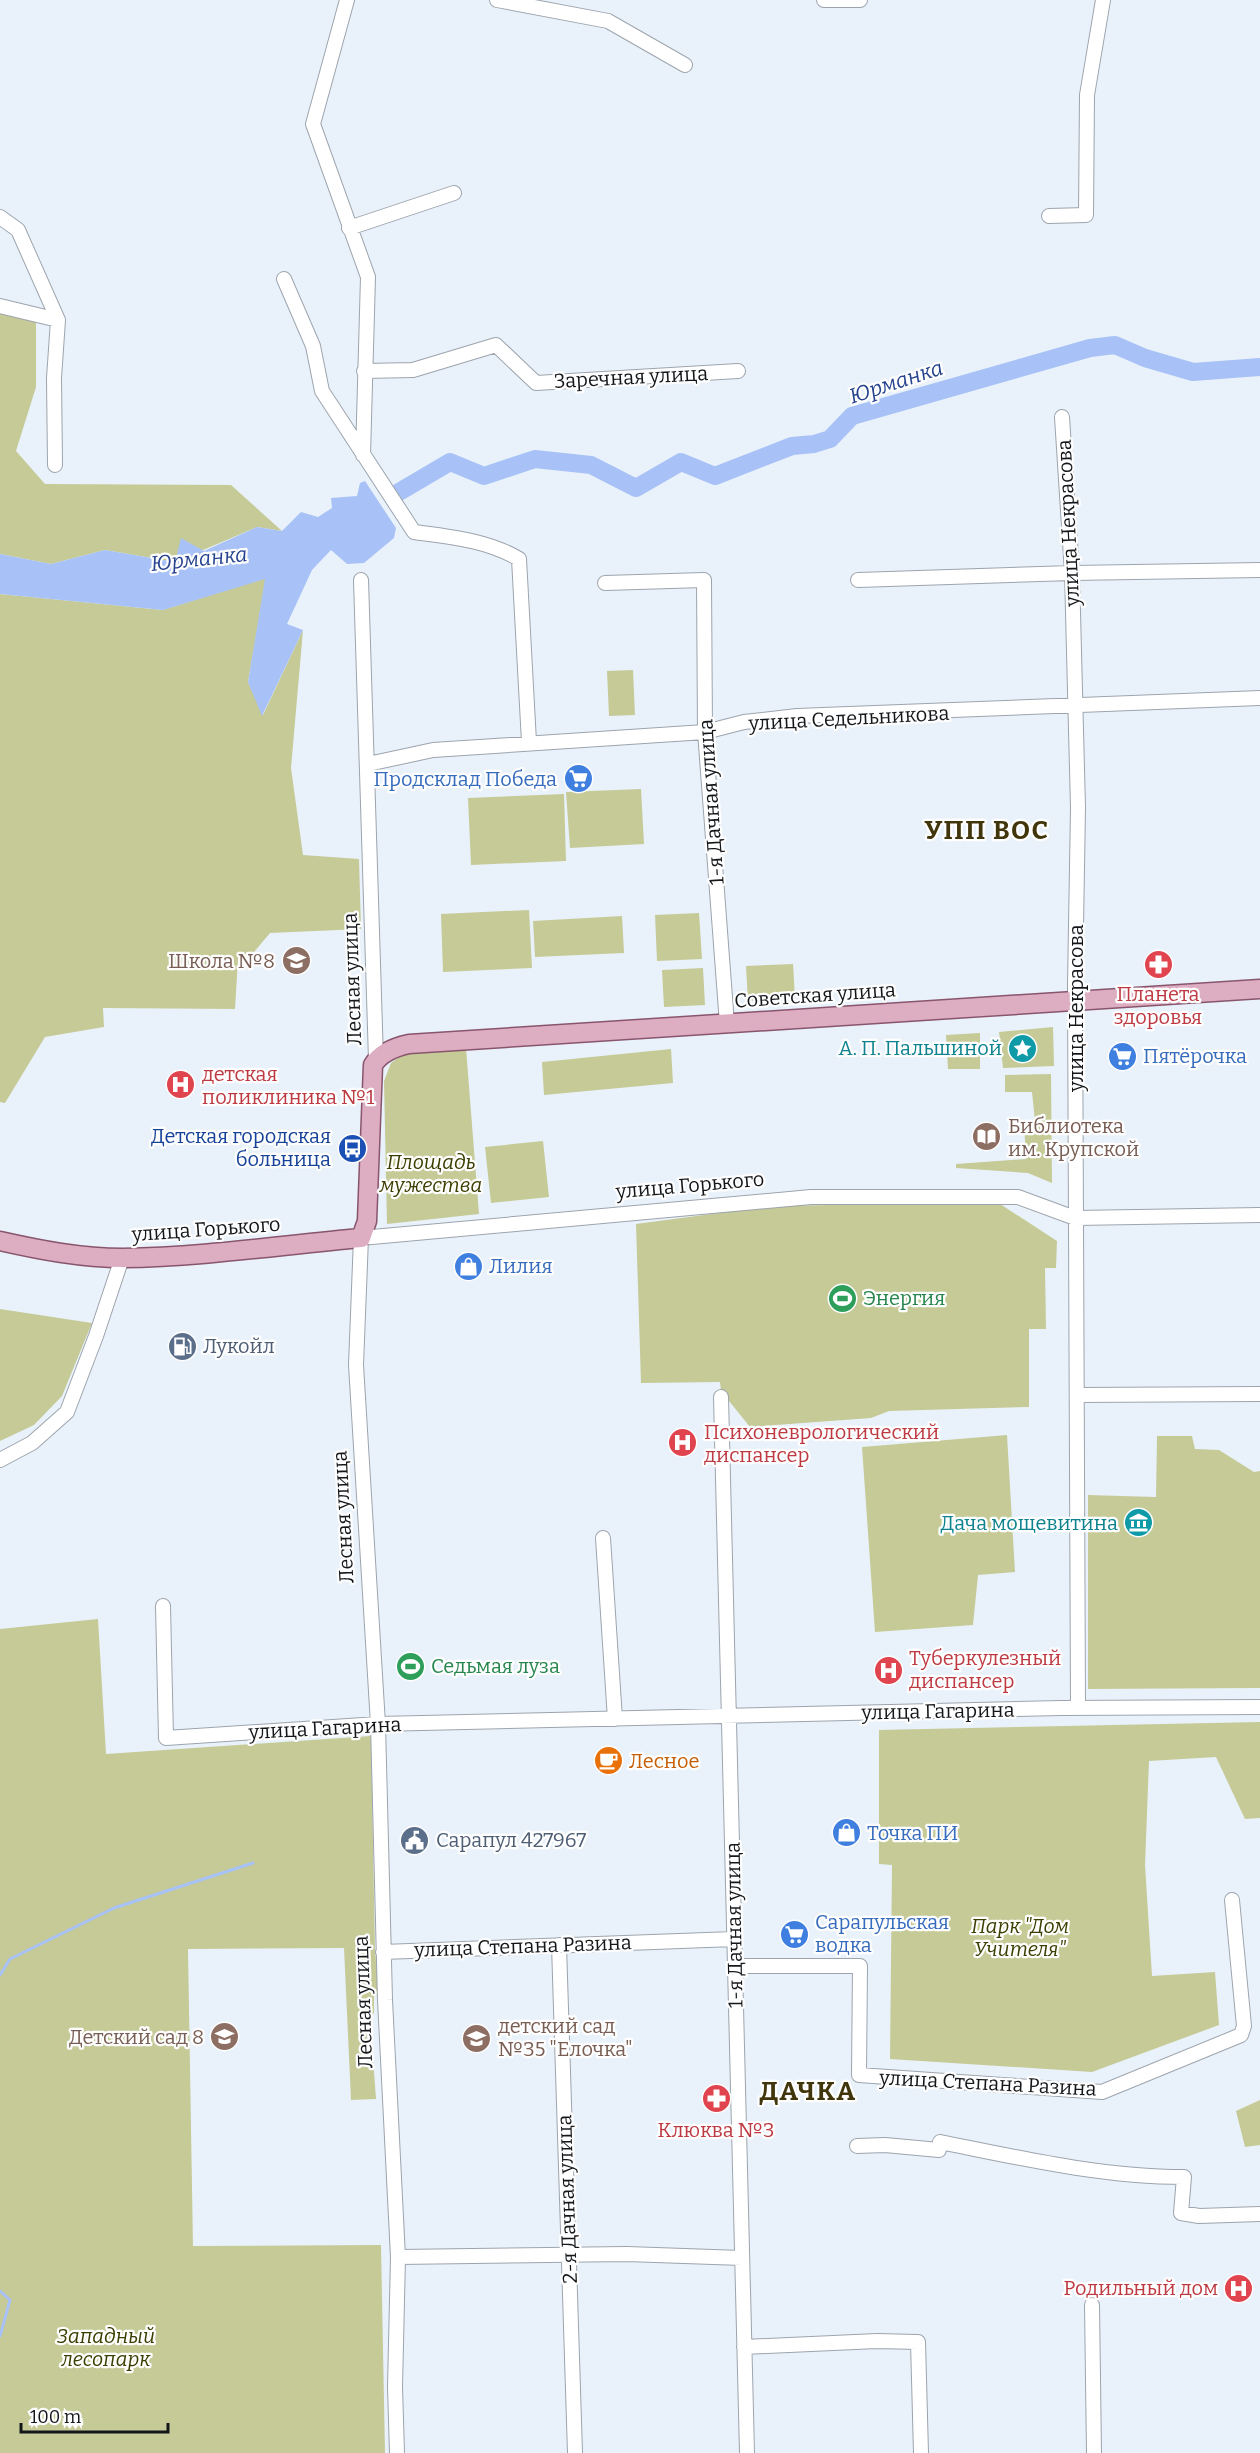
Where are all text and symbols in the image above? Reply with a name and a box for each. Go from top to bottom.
water label: Юрманка [846,355,946,409]
street label: Заречная улица [553,361,709,393]
street label: улица Некрасова [1052,439,1084,608]
water label: Юрманка [149,541,249,577]
street label: улица Седельникова [747,701,950,735]
street label: 1-я Дачная улица [693,718,729,886]
supermarket icon: Продсклад Победа [562,763,594,795]
place label: Продсклад Победа [374,767,557,791]
district label: УПП ВОС [925,815,1049,846]
street label: Лесная улица [338,912,366,1046]
street label: улица Некрасова [1064,924,1088,1093]
school or university icon: Школа №8 [280,945,312,977]
pharmacy icon: Планета здоровья [1142,948,1174,980]
place label: Школа №8 [168,949,275,973]
street label: Советская улица [733,977,897,1013]
place label: Планета здоровья [1114,982,1202,1029]
place icon: А. П. Пальшиной [1007,1032,1039,1064]
place label: А. П. Пальшиной [838,1036,1002,1060]
supermarket icon: Пятёрочка [1106,1040,1138,1072]
place label: Пятёрочка [1143,1044,1247,1068]
place label: детская поликлиника №1 [202,1062,374,1109]
hospital icon: детская поликлиника №1 [165,1069,197,1101]
place label: Библиотека им. Крупской [1008,1114,1139,1161]
library icon: Библиотека им. Крупской [971,1121,1003,1153]
place label: Детская городская больница [151,1124,331,1171]
bus stop icon: Детская городская больница [336,1132,368,1164]
park label: Площадь мужества [379,1150,482,1197]
street label: улица Горького [614,1167,765,1204]
street label: улица Горького [130,1212,281,1246]
shop icon: Лилия [452,1250,484,1282]
place label: Лилия [489,1254,553,1278]
sports icon: Энергия [826,1282,858,1314]
place label: Энергия [863,1286,945,1310]
fuel station icon: Лукойл [166,1330,198,1362]
place label: Лукойл [203,1334,275,1358]
place label: Психоневрологический диспансер [704,1420,939,1467]
hospital icon: Психоневрологический диспансер [667,1427,699,1459]
street label: Лесная улица [328,1450,358,1584]
museum icon: Дача мощевитина [1123,1507,1155,1539]
place label: Дача мощевитина [940,1511,1118,1535]
place label: Туберкулезный диспансер [909,1646,1061,1693]
sports icon: Седьмая луза [394,1650,426,1682]
place label: Седьмая луза [431,1654,560,1678]
hospital icon: Туберкулезный диспансер [872,1654,904,1686]
street label: улица Гагарина [860,1698,1015,1724]
street label: улица Гагарина [247,1712,402,1744]
cafe icon: Лесное [592,1745,624,1777]
place label: Лесное [629,1749,699,1773]
shop icon: Точка ПИ [830,1817,862,1849]
place label: Точка ПИ [867,1821,958,1845]
public building icon: Сарапул 427967 [399,1824,431,1856]
place label: Сарапул 427967 [436,1828,586,1852]
street label: 1-я Дачная улица [721,1842,747,2008]
place label: Сарапульская водка [815,1910,949,1957]
park label: Парк "Дом Учителя" [971,1914,1069,1961]
supermarket icon: Сарапульская водка [778,1918,810,1950]
street label: улица Степана Разина [413,1930,632,1962]
street label: Лесная улица [349,1935,377,2069]
place label: детский сад №35 "Елочка" [498,2014,633,2061]
school or university icon: Детский сад 8 [209,2021,241,2053]
school or university icon: детский сад №35 "Елочка" [461,2022,493,2054]
place label: Детский сад 8 [69,2025,204,2049]
street label: улица Степана Разина [878,2065,1097,2101]
district label: ДАЧКА [759,2076,857,2107]
pharmacy icon: Клюква №3 [700,2083,732,2115]
street label: 2-я Дачная улица [552,2114,582,2284]
place label: Клюква №3 [658,2118,774,2142]
hospital icon: Родильный дом [1223,2272,1255,2304]
place label: Родильный дом [1063,2276,1218,2300]
park label: Западный лесопарк [57,2324,155,2371]
scale bar [21,2396,168,2434]
text: 100 m [30,2406,81,2428]

